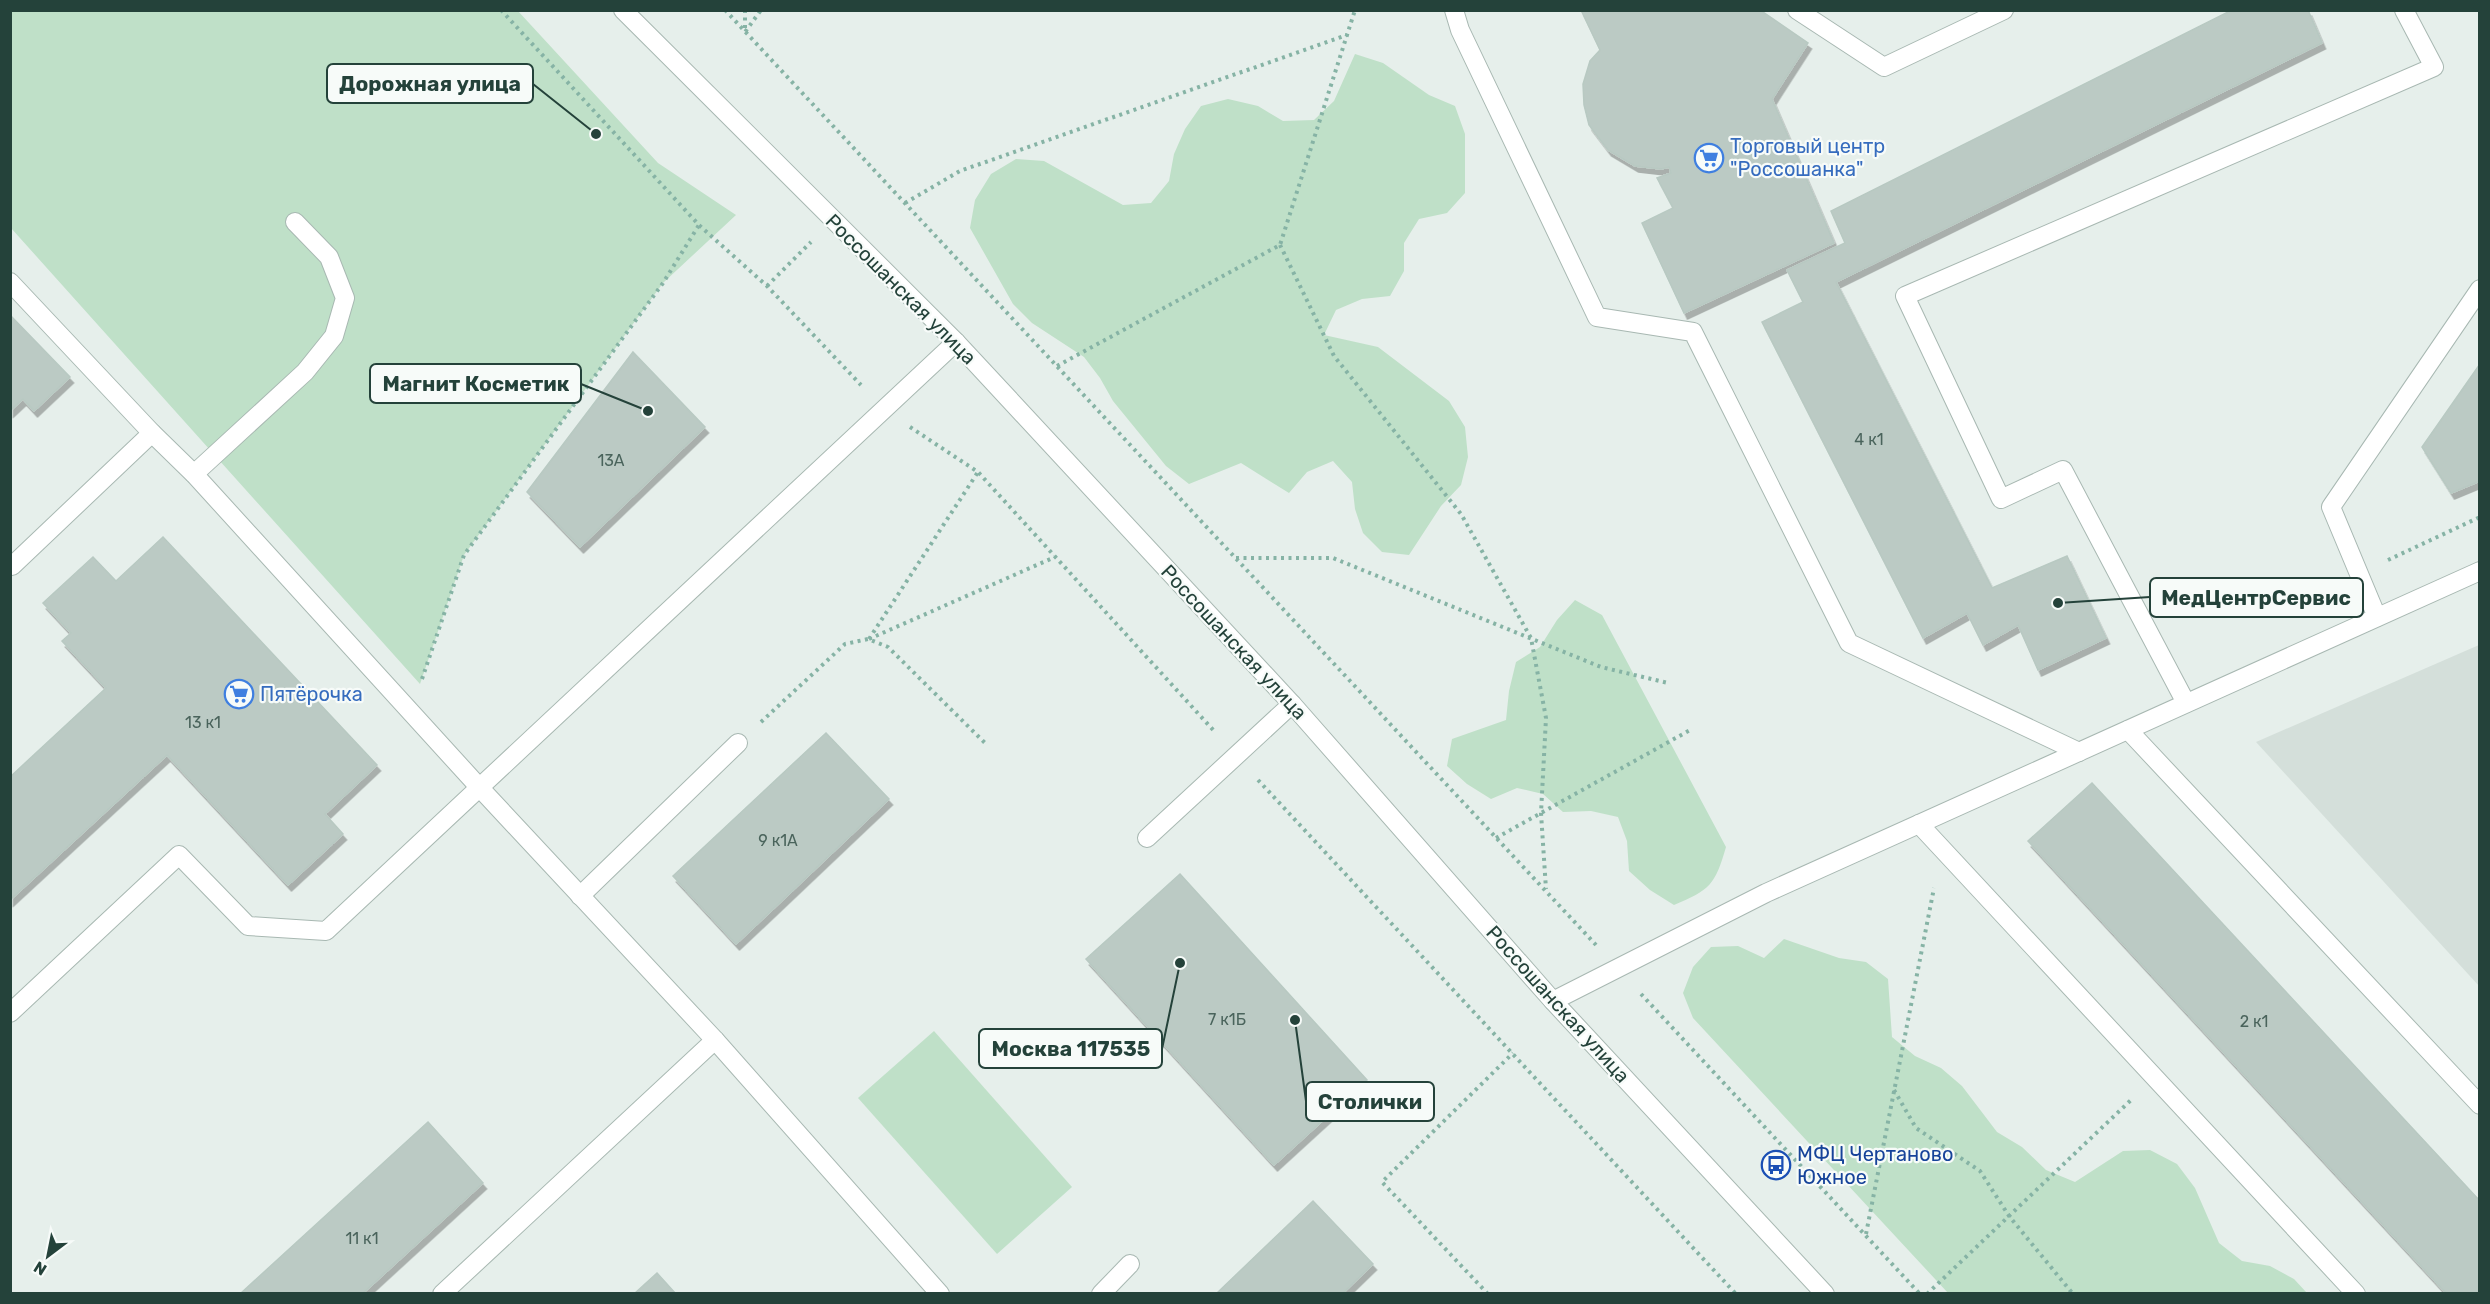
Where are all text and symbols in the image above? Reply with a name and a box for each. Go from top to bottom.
callout: Дорожная улица [327,64,533,103]
text: Дорожная улица [339,71,521,96]
place label: Торговый центр "Россошанка" [1730,134,1885,181]
supermarket icon: Торговый центр "Россошанка" [1693,142,1725,174]
street label: Россошанская улица [821,209,981,369]
callout: Магнит Косметик [370,364,581,403]
text: Магнит Косметик [383,371,570,396]
house number: 4 к1 [1854,430,1884,449]
house number: 13А [597,451,625,470]
street label: Россошанская улица [1156,560,1312,724]
callout: МедЦентрСервис [2150,578,2363,617]
text: МедЦентрСервис [2161,585,2351,610]
supermarket icon: Пятёрочка [223,678,255,710]
place label: Пятёрочка [260,682,363,706]
house number: 13 к1 [185,713,221,732]
house number: 9 к1А [758,831,798,850]
street label: Россошанская улица [1481,921,1635,1087]
house number: 7 к1Б [1208,1010,1246,1029]
house number: 2 к1 [2240,1012,2268,1031]
callout: Москва 117535 [979,1029,1162,1068]
text: Москва 117535 [992,1036,1150,1061]
callout: Столички [1306,1082,1434,1121]
text: Столички [1318,1089,1422,1114]
place label: МФЦ Чертаново Южное [1797,1142,1953,1189]
bus stop icon: МФЦ Чертаново Южное [1760,1149,1792,1181]
north arrow [18,1226,78,1286]
house number: 11 к1 [345,1229,379,1248]
text: N [30,1257,50,1279]

